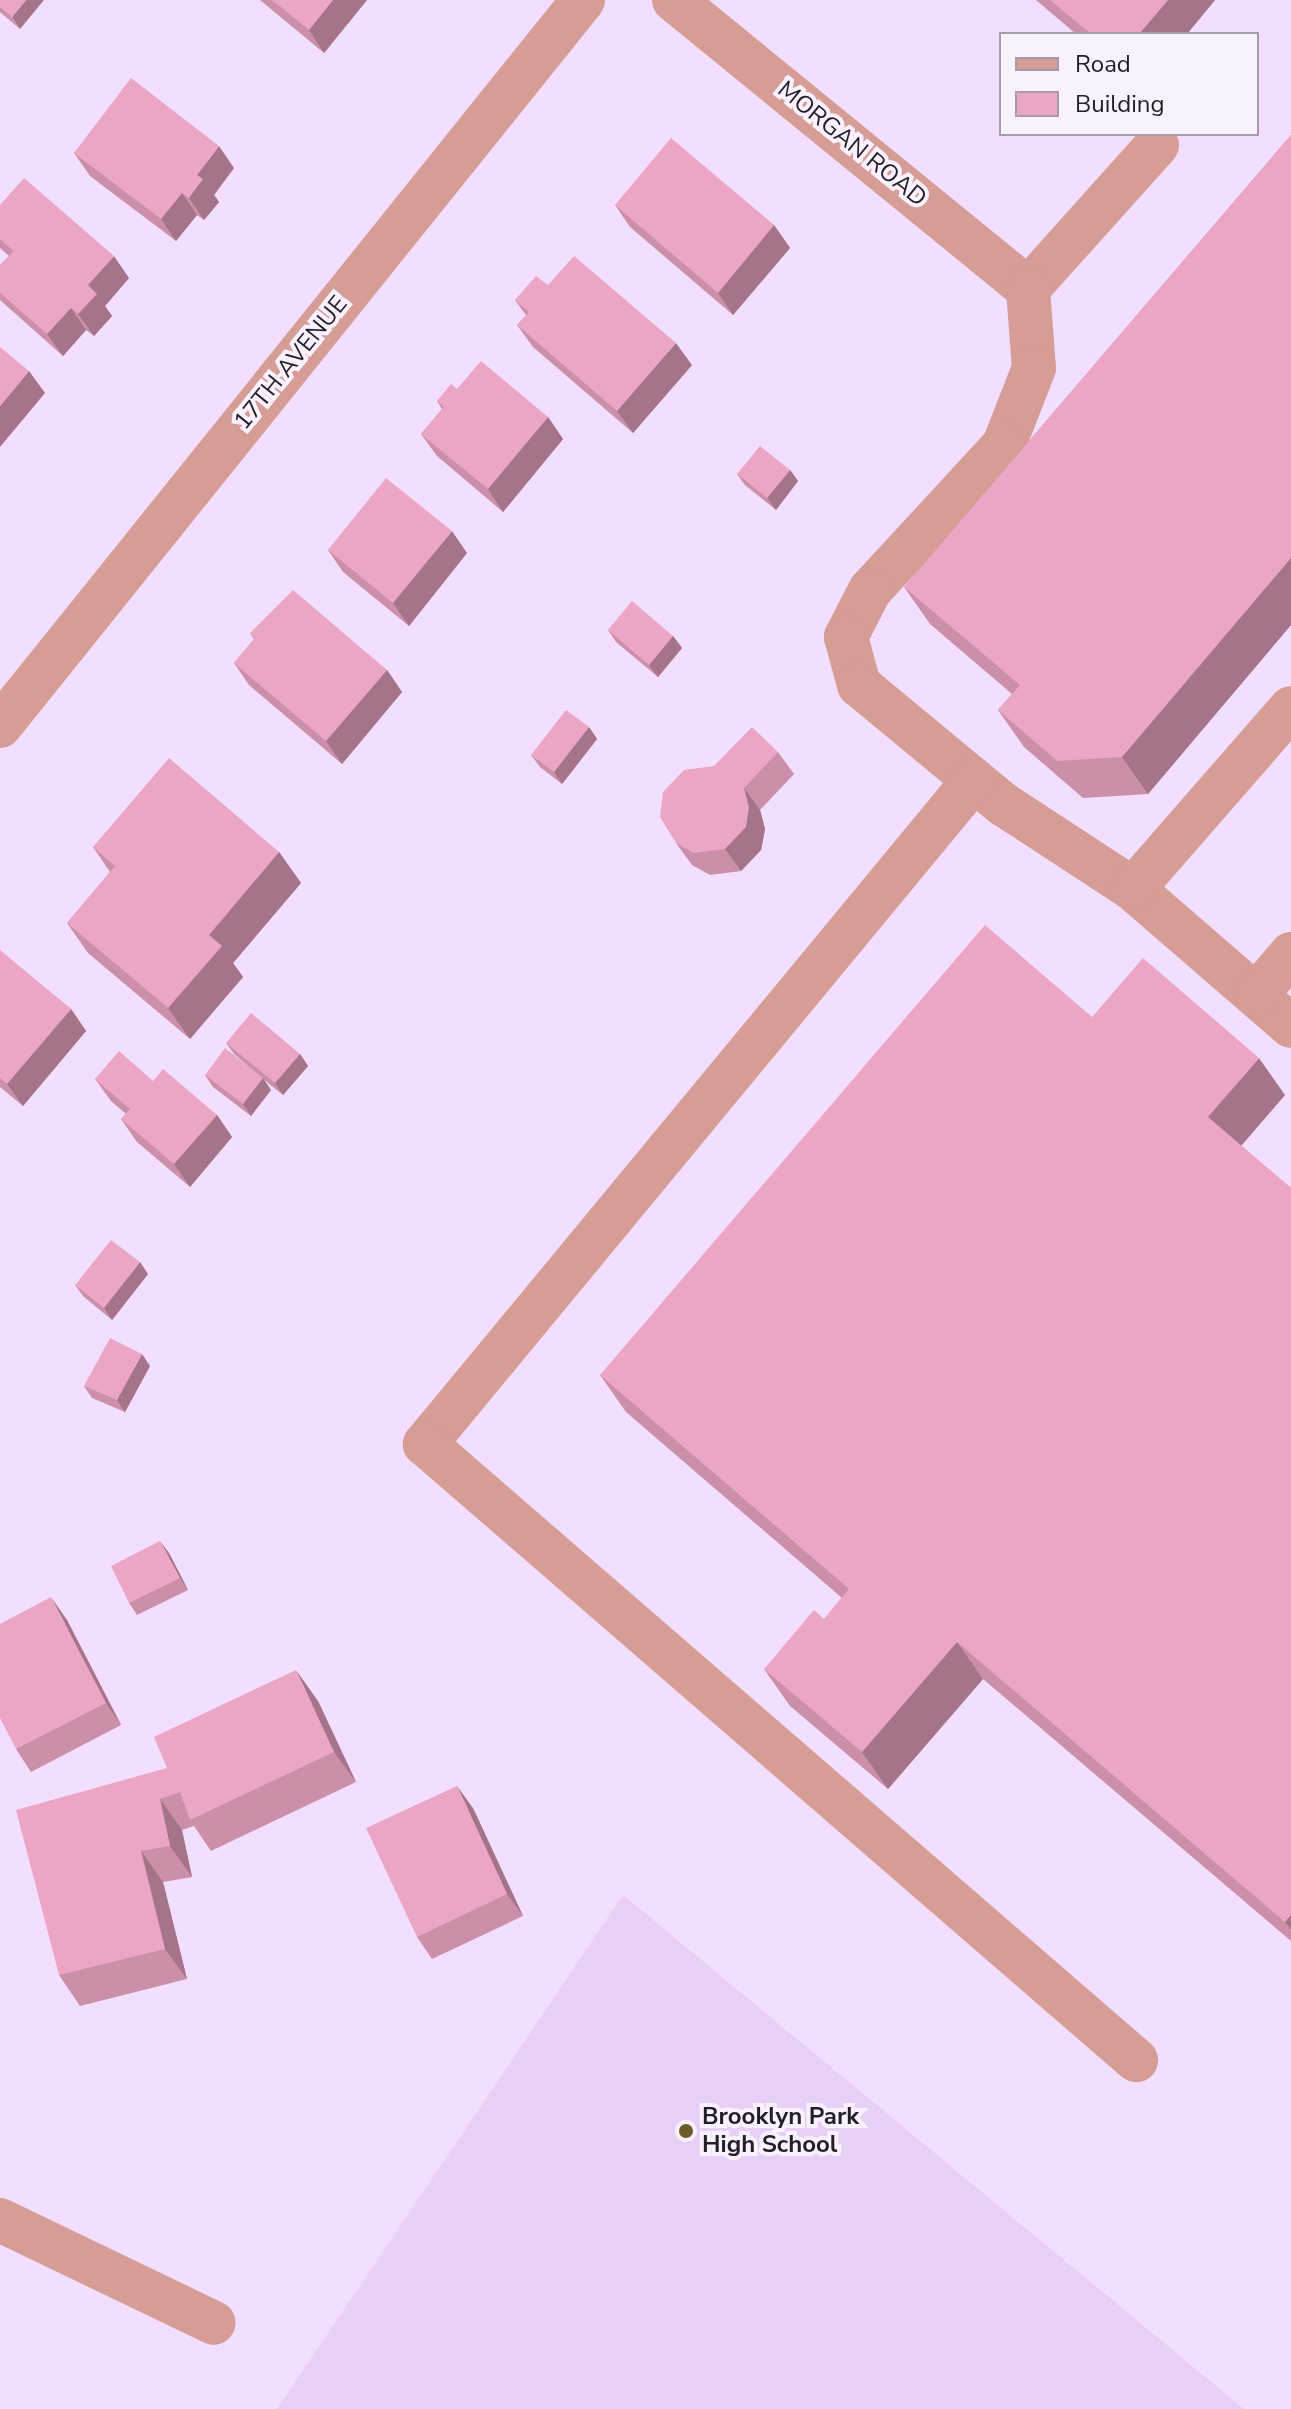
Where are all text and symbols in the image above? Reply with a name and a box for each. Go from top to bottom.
legend [999,32,1259,136]
text: Road [1075,48,1131,80]
street label: MORGAN ROAD [772,75,932,213]
text: Building [1075,88,1165,120]
street label: 17TH AVENUE [228,290,354,436]
place label: Brooklyn Park High School [702,2103,859,2159]
marker: Brooklyn Park High School [677,2122,695,2140]

